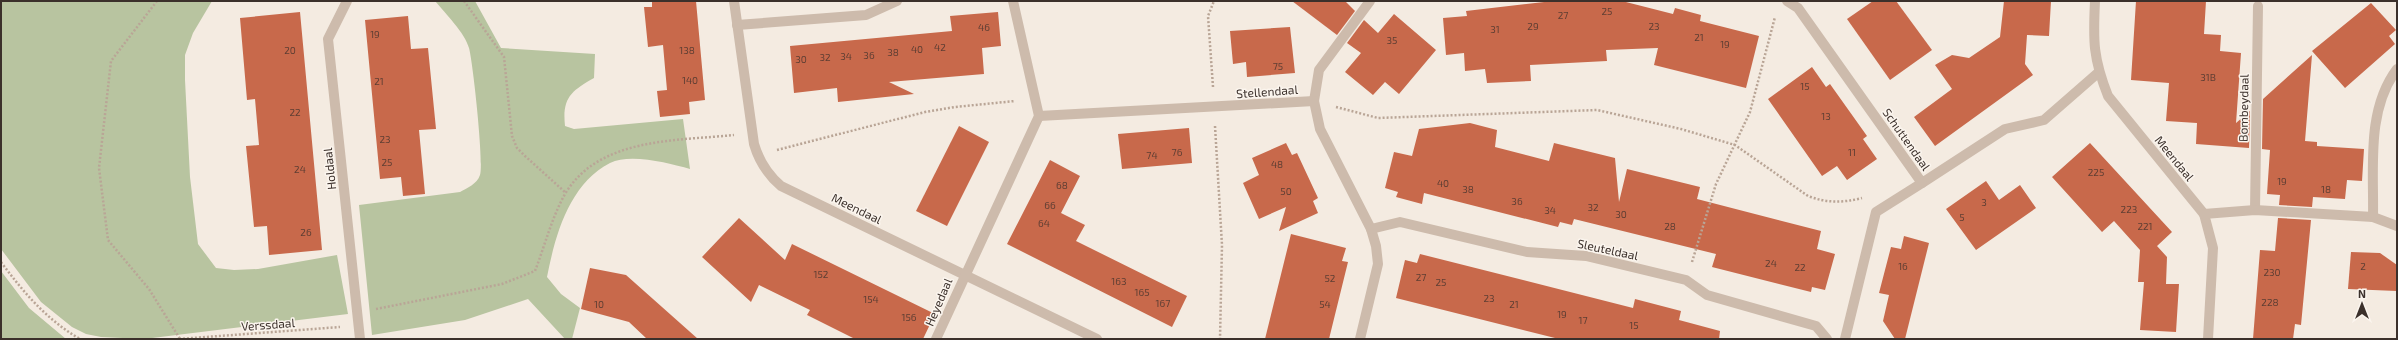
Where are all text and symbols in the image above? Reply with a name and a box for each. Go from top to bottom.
house number: 25 [1602,5,1612,17]
house number: 27 [1558,9,1568,21]
house number: 29 [1527,20,1539,32]
house number: 23 [1648,20,1660,32]
house number: 46 [978,21,990,33]
house number: 31 [1490,23,1500,35]
house number: 19 [370,28,380,40]
house number: 21 [1694,31,1704,43]
house number: 35 [1387,34,1397,46]
house number: 19 [1720,38,1730,50]
house number: 42 [934,41,946,53]
house number: 40 [911,43,923,55]
house number: 20 [284,44,296,56]
house number: 138 [679,44,695,56]
house number: 38 [887,46,899,58]
house number: 36 [863,49,875,61]
house number: 34 [840,50,852,62]
house number: 32 [819,51,831,63]
house number: 30 [795,53,807,65]
house number: 75 [1273,60,1283,72]
house number: 31B [2200,71,2216,83]
street label: Bombeydaal [2235,73,2251,142]
house number: 140 [682,74,698,86]
house number: 21 [374,75,384,87]
house number: 15 [1800,80,1810,92]
street label: Stellendaal [1236,82,1299,100]
street label: Schuttendaal [1880,105,1934,173]
house number: 22 [289,106,301,118]
house number: 13 [1821,110,1831,122]
house number: 23 [379,133,391,145]
street label: Meendaal [2153,133,2198,184]
house number: 76 [1172,146,1183,158]
house number: 11 [1848,146,1856,158]
street label: Holdaal [320,147,338,191]
house number: 74 [1146,149,1158,161]
house number: 25 [382,156,392,168]
house number: 48 [1271,158,1283,170]
house number: 24 [294,163,306,175]
house number: 225 [2088,166,2104,178]
house number: 19 [2277,175,2287,187]
house number: 40 [1437,177,1449,189]
house number: 68 [1056,179,1068,191]
house number: 38 [1462,183,1474,195]
house number: 18 [2321,183,2331,195]
house number: 50 [1280,185,1292,197]
street label: Meendaal [830,190,885,226]
house number: 36 [1511,195,1523,207]
house number: 3 [1981,196,1987,208]
house number: 66 [1044,199,1056,211]
house number: 32 [1587,201,1599,213]
house number: 223 [2121,203,2137,215]
house number: 34 [1544,204,1556,216]
house number: 30 [1615,208,1627,220]
house number: 5 [1959,211,1965,223]
house number: 64 [1038,217,1050,229]
house number: 28 [1664,220,1676,232]
house number: 221 [2137,220,2153,232]
house number: 26 [300,226,312,238]
street label: Sleuteldaal [1576,236,1640,262]
house number: 24 [1765,257,1777,269]
house number: 16 [1898,260,1908,272]
house number: 2 [2360,260,2366,272]
house number: 22 [1794,261,1806,273]
house number: 230 [2263,266,2281,278]
house number: 152 [814,268,829,280]
house number: 27 [1416,271,1426,283]
house number: 52 [1325,272,1336,284]
house number: 163 [1111,275,1127,287]
street label: Heyedaal [922,276,955,328]
house number: 25 [1436,276,1446,288]
north arrow [2342,284,2382,324]
house number: 165 [1134,286,1150,298]
text: N [2358,287,2366,300]
house number: 23 [1483,292,1495,304]
house number: 154 [863,293,879,305]
house number: 228 [2261,296,2279,308]
house number: 167 [1156,297,1170,309]
house number: 10 [594,298,604,310]
house number: 54 [1319,298,1331,310]
house number: 21 [1509,298,1519,310]
house number: 19 [1557,308,1567,320]
house number: 156 [901,311,917,323]
house number: 17 [1578,314,1588,326]
street label: Verssdaal [241,315,296,333]
house number: 15 [1629,319,1639,331]

